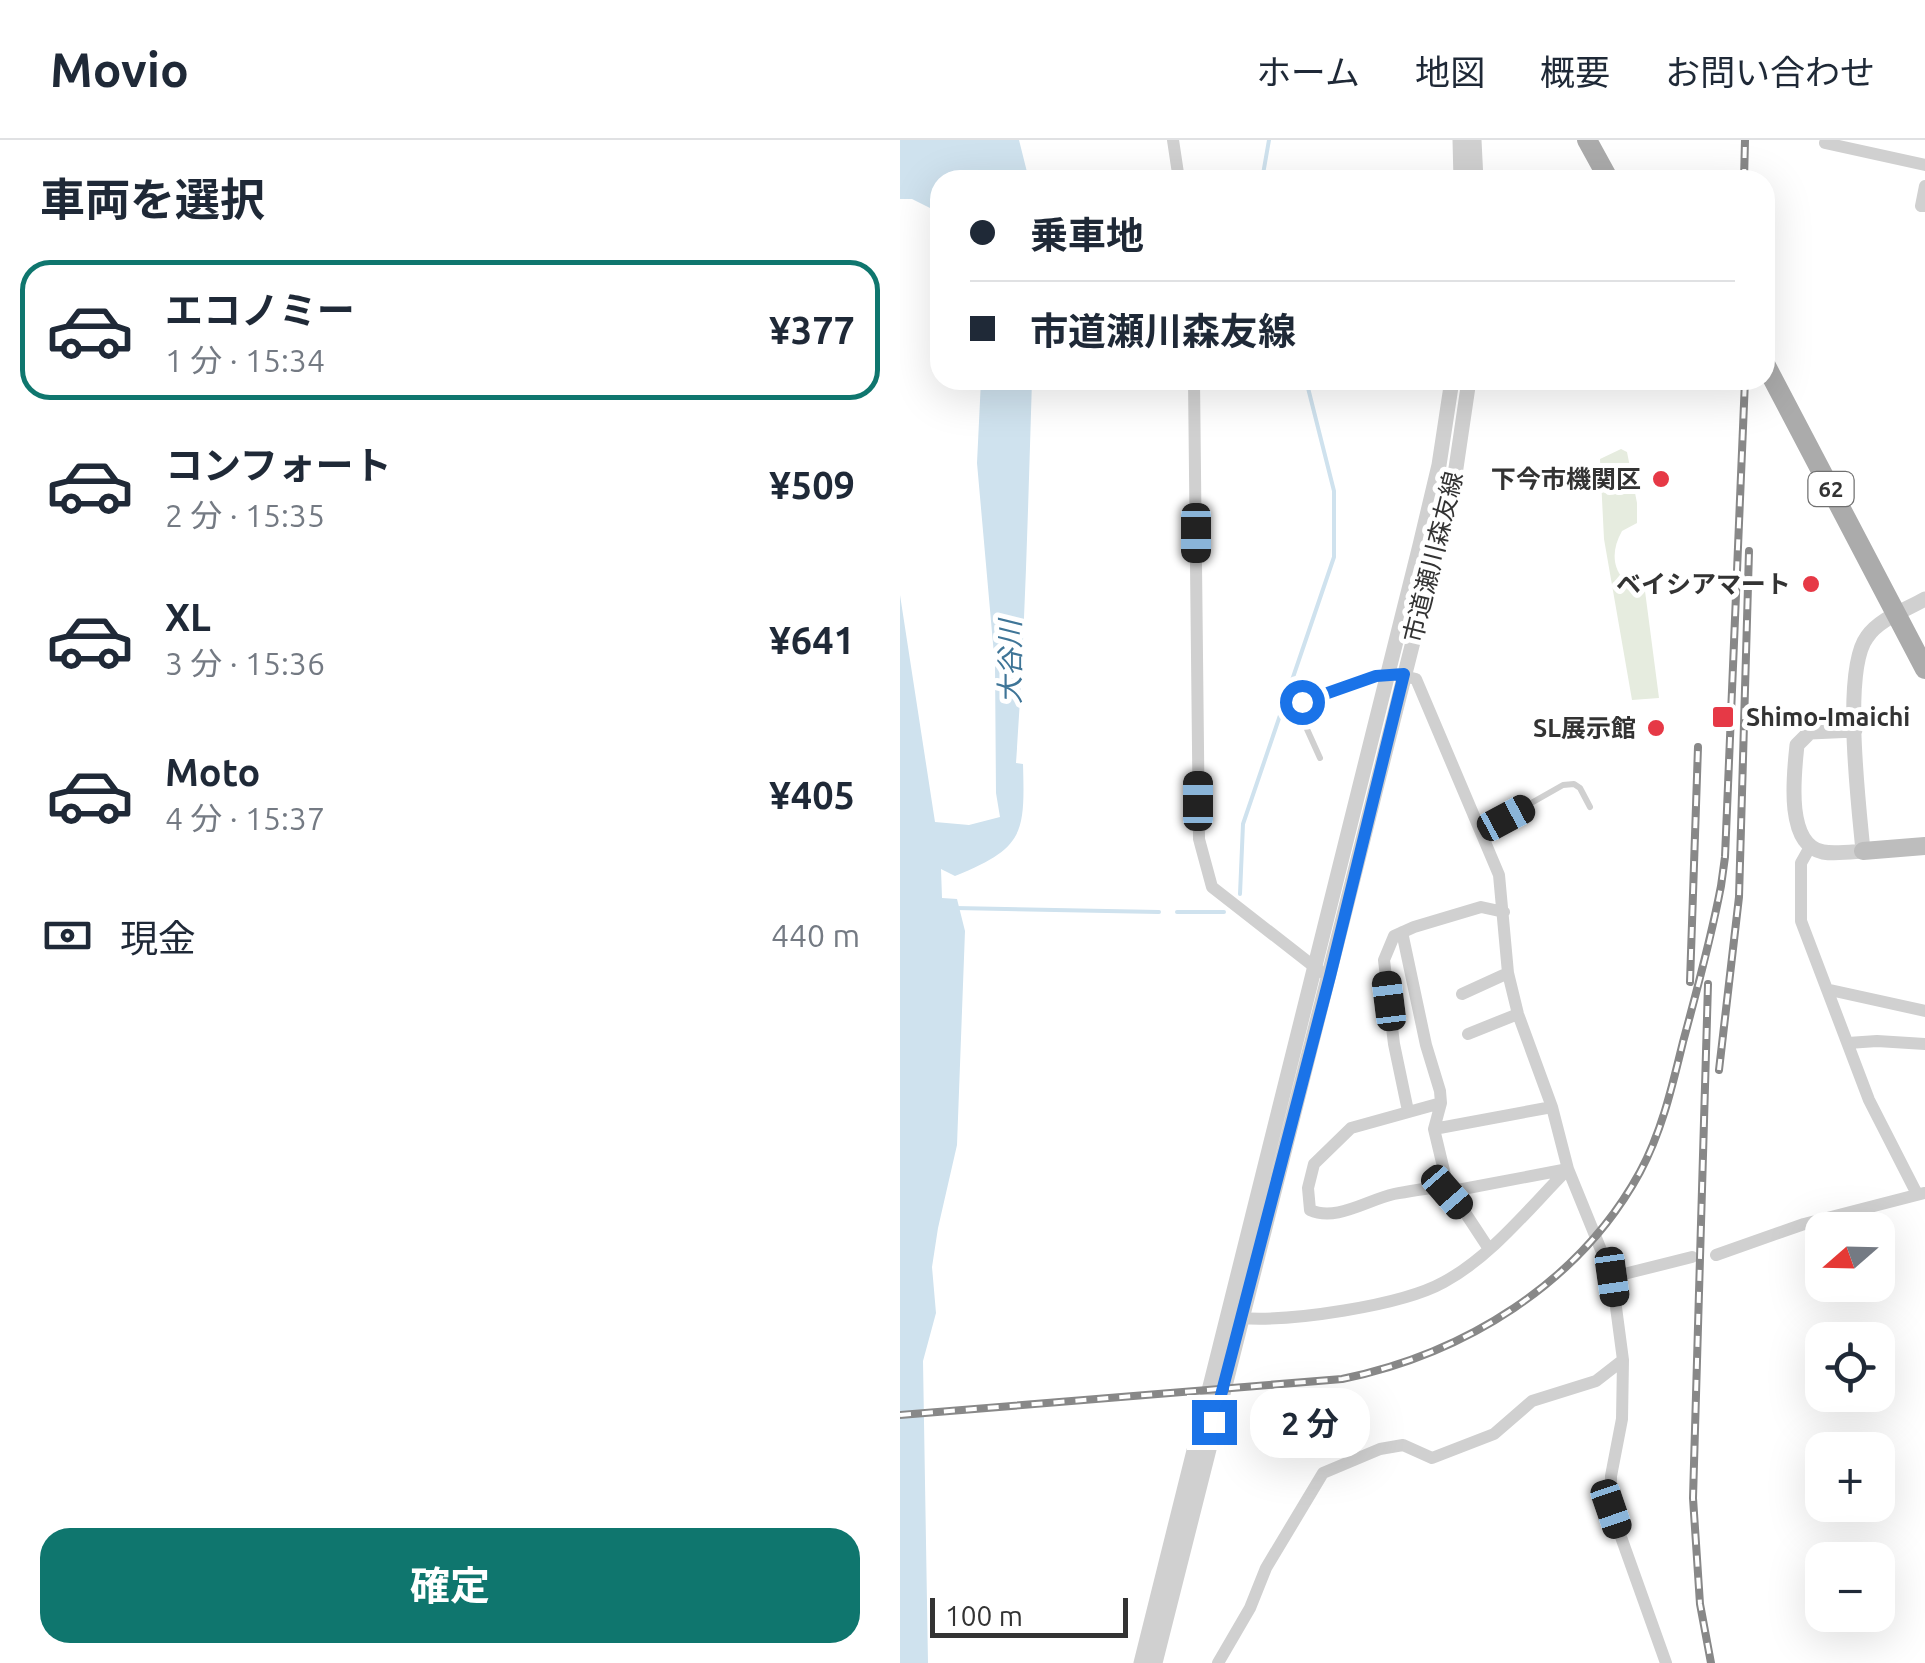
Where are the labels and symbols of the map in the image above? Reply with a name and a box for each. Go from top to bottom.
place label: 下今市機関区 [1491,465,1641,493]
marker: 下今市機関区 [1650,468,1672,490]
street label: 市道瀬川森友線 [1398,469,1468,645]
road number: 62 [1808,472,1854,506]
car [1181,503,1211,563]
place label: ベイシアマート [1616,570,1791,598]
marker: ベイシアマート [1800,573,1822,595]
water label: 大谷川 [994,617,1025,704]
route start [1280,680,1325,725]
place label: Shimo-Imaichi [1746,703,1910,731]
marker: Shimo-Imaichi [1710,704,1736,730]
place label: SL展示館 [1533,714,1636,742]
marker: SL展示館 [1645,717,1667,739]
car [1183,771,1213,831]
car [1472,791,1540,845]
car [1370,969,1408,1033]
car [1416,1160,1478,1224]
north arrow [1805,1212,1895,1302]
car [1593,1245,1631,1309]
callout: 2 分 [1249,1387,1369,1457]
route end [1192,1400,1237,1445]
car [1587,1476,1635,1542]
scale bar [930,1593,1128,1638]

